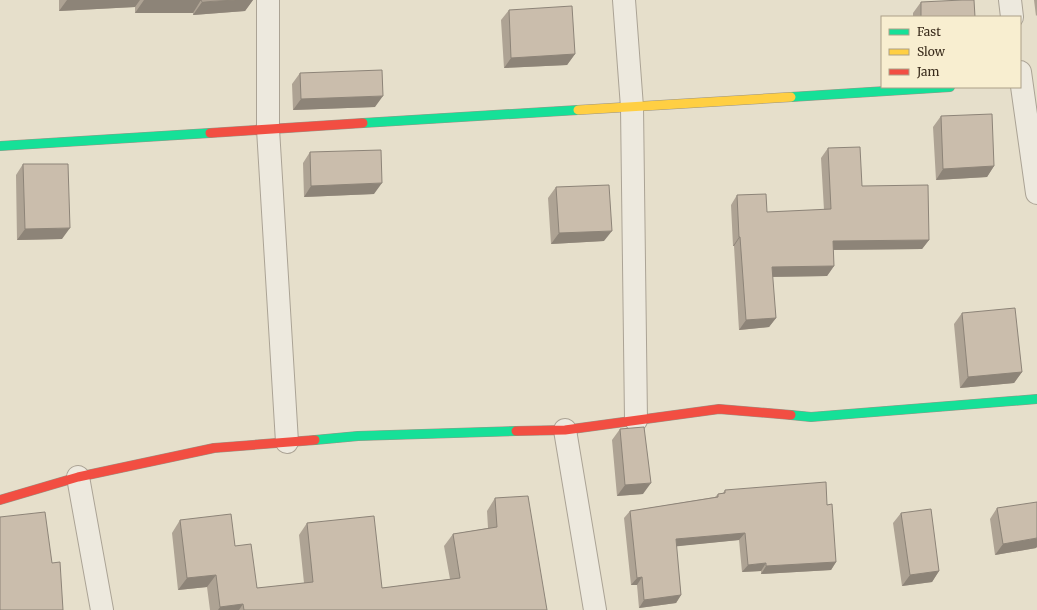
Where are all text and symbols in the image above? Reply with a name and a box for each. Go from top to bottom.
legend [881,16,1021,88]
text: Fast [917,24,941,39]
text: Slow [917,44,946,59]
text: Jam [916,64,940,79]

